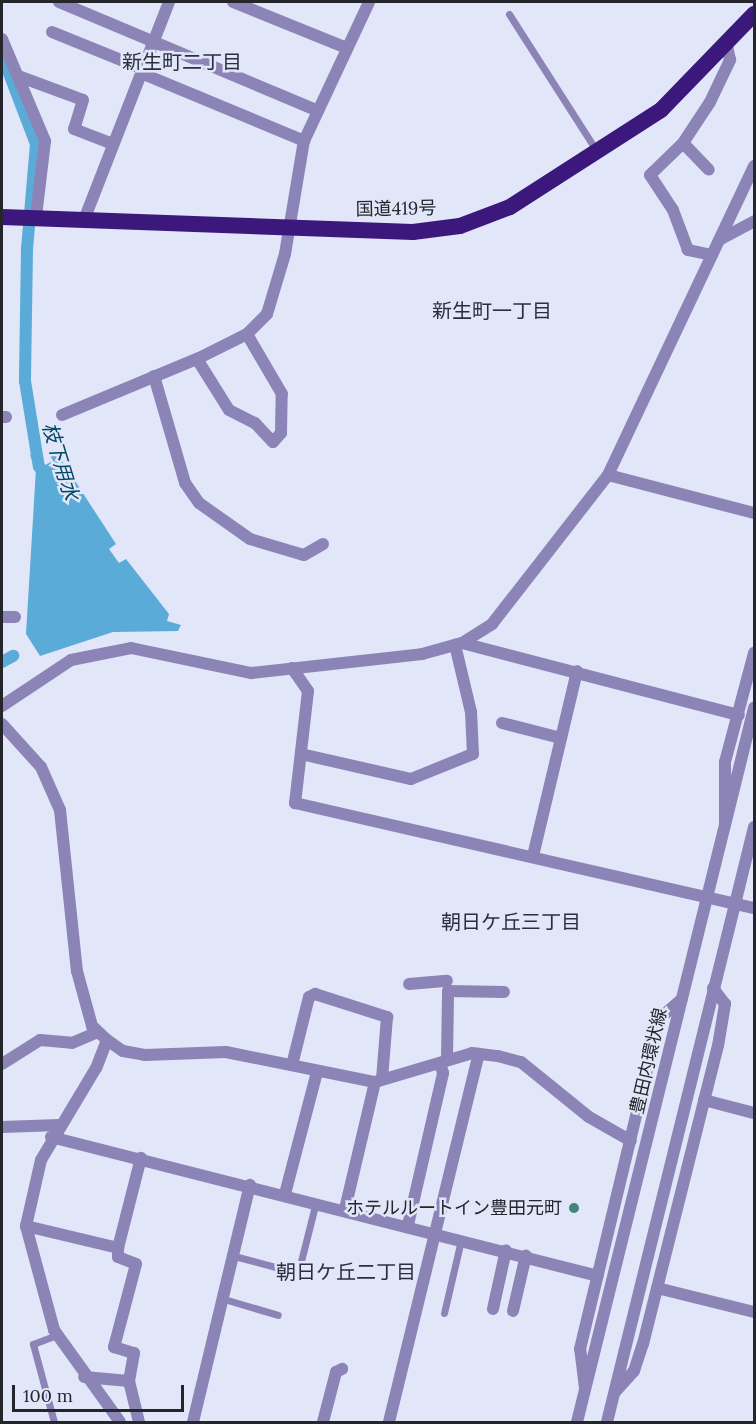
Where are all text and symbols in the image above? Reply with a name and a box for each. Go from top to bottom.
district label: 新生町二丁目 [122,49,242,73]
street label: 国道419号 [355,197,437,221]
district label: 新生町一丁目 [432,298,552,322]
water label: 枝下用水 [38,419,84,503]
district label: 朝日ケ丘三丁目 [441,909,581,933]
street label: 豊田内環状線 [626,1006,672,1116]
place label: ホテルルートイン豊田元町 [346,1197,562,1219]
marker: ホテルルートイン豊田元町 [567,1201,581,1215]
district label: 朝日ケ丘二丁目 [276,1259,416,1283]
scale bar [15,1373,188,1411]
text: 100 m [23,1384,73,1407]

